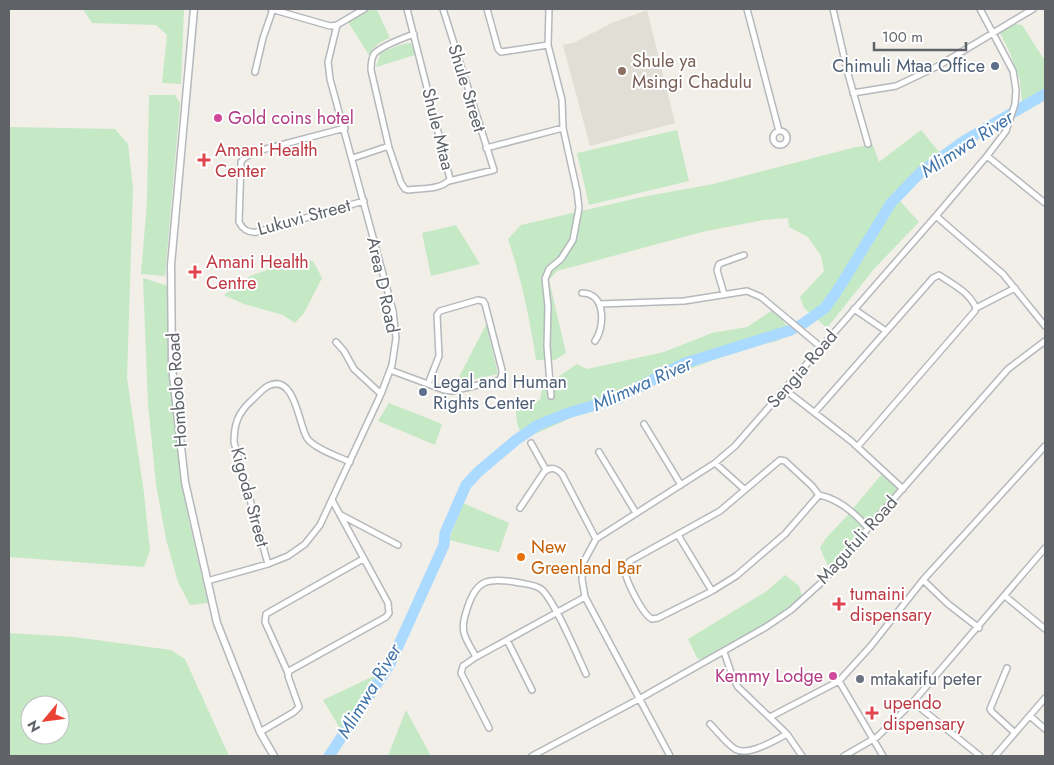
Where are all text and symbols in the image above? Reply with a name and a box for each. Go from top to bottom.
scale bar [874,20,966,52]
text: 100 m [882,26,923,48]
street label: Shule Street [441,41,493,136]
place label: Shule ya Msingi Chadulu [632,48,752,95]
place label: Chimuli Mtaa Office [832,53,985,79]
marker: Chimuli Mtaa Office [989,60,1001,72]
marker: Shule ya Msingi Chadulu [616,65,628,77]
street label: Shule Mtaa [415,85,461,173]
water label: Mlimwa River [915,103,1020,184]
place label: Gold coins hotel [228,105,354,131]
marker: Gold coins hotel [212,112,224,124]
place label: Amani Health Center [215,137,318,184]
marker: Amani Health Center [197,153,211,167]
street label: Lukuvi Street [255,192,354,242]
street label: Area D Road [360,235,406,335]
place label: Amani Health Centre [206,249,309,296]
marker: Amani Health Centre [188,265,202,279]
street label: Sengia Road [761,324,843,414]
street label: Hombolo Road [160,332,194,448]
water label: Mlimwa River [588,349,697,418]
place label: Legal and Human Rights Center [433,369,567,416]
marker: Legal and Human Rights Center [417,386,429,398]
street label: Kigoda Street [224,444,276,550]
street label: Magufuli Road [810,490,904,590]
place label: New Greenland Bar [531,534,642,581]
marker: New Greenland Bar [515,551,527,563]
place label: tumaini dispensary [850,581,932,628]
marker: tumaini dispensary [832,597,846,611]
water label: Mlimwa River [330,637,409,743]
place label: Kemmy Lodge [715,663,823,689]
place label: mtakatifu peter [870,666,983,692]
marker: Kemmy Lodge [827,670,839,682]
marker: mtakatifu peter [854,673,866,685]
place label: upendo dispensary [883,690,965,737]
north arrow [20,695,70,745]
marker: upendo dispensary [865,706,879,720]
text: N [22,717,45,736]

